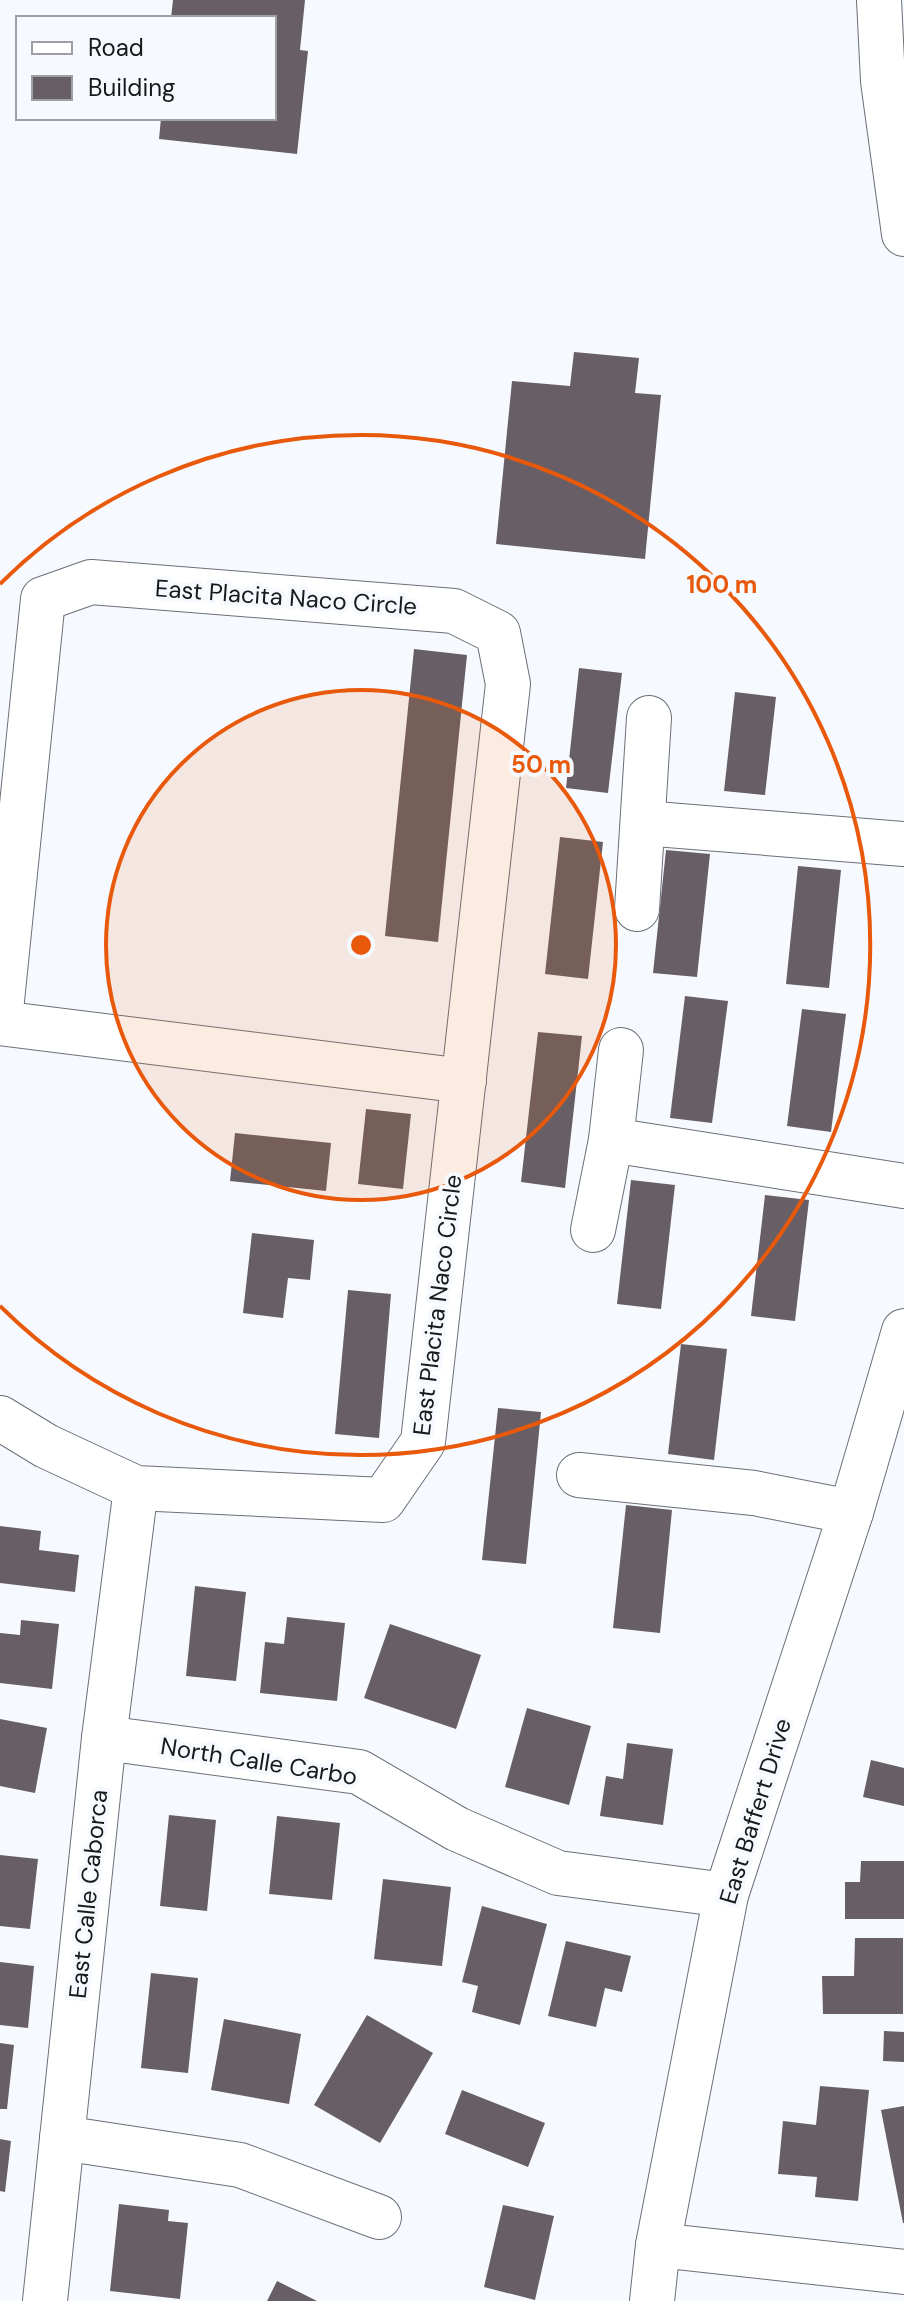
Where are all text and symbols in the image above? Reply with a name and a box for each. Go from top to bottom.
legend [16,16,276,120]
text: Road [88,32,144,63]
text: Building [88,72,175,103]
text: 100 m [687,569,757,600]
street label: East Placita Naco Circle [154,572,418,622]
text: 50 m [511,749,571,780]
centre of rings [347,931,375,959]
street label: East Placita Naco Circle [406,1173,468,1437]
street label: East Baffert Drive [712,1714,798,1908]
street label: North Calle Carbo [158,1730,360,1792]
street label: East Calle Caborca [62,1788,114,2000]

